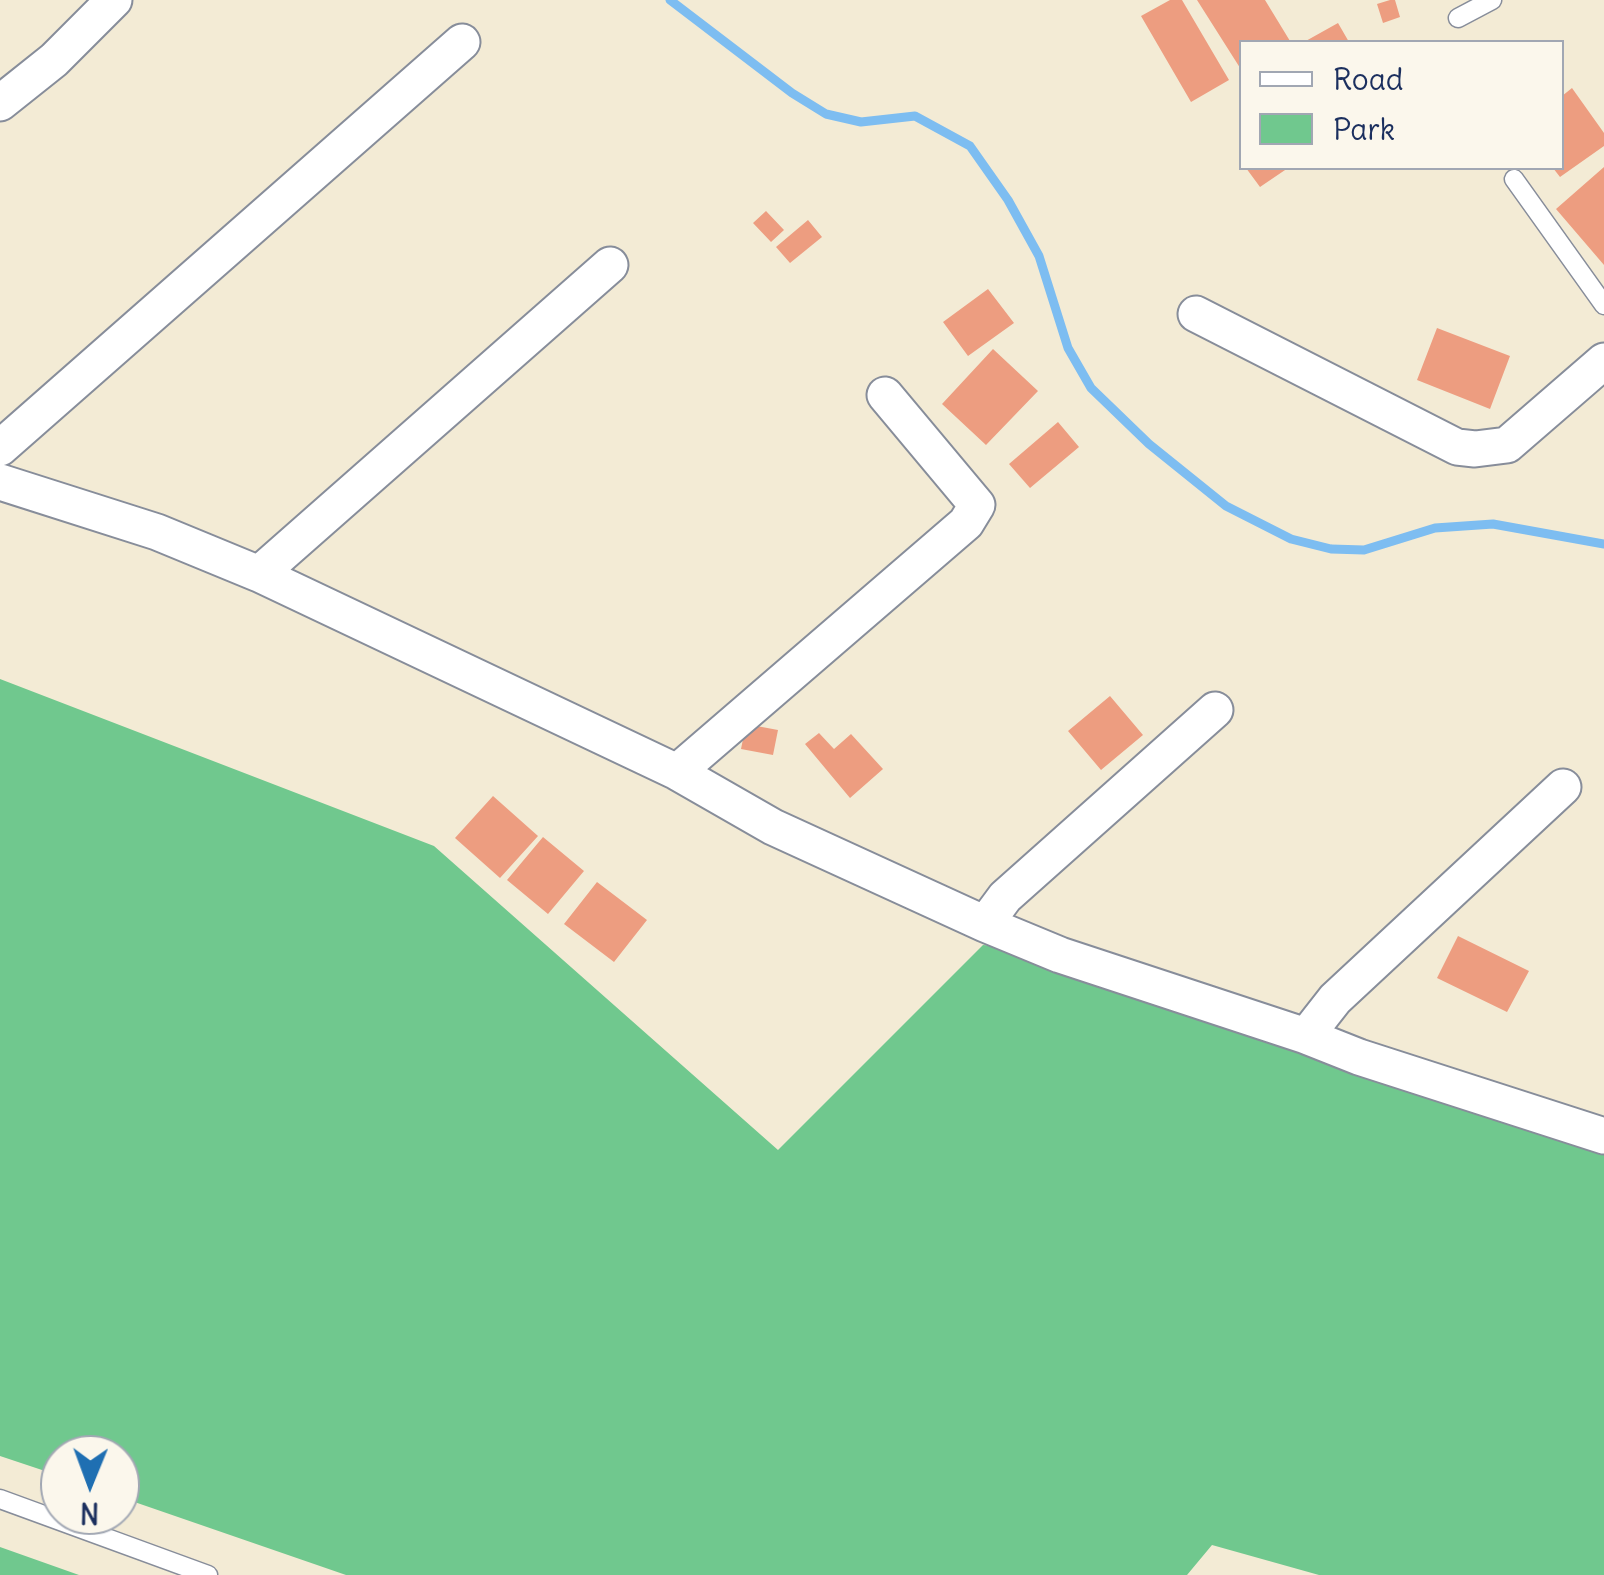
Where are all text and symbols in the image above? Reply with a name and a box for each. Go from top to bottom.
legend [1239,40,1564,170]
text: Road [1333,60,1403,98]
text: Park [1333,110,1395,148]
north arrow [40,1435,140,1535]
text: N [80,1495,100,1531]

